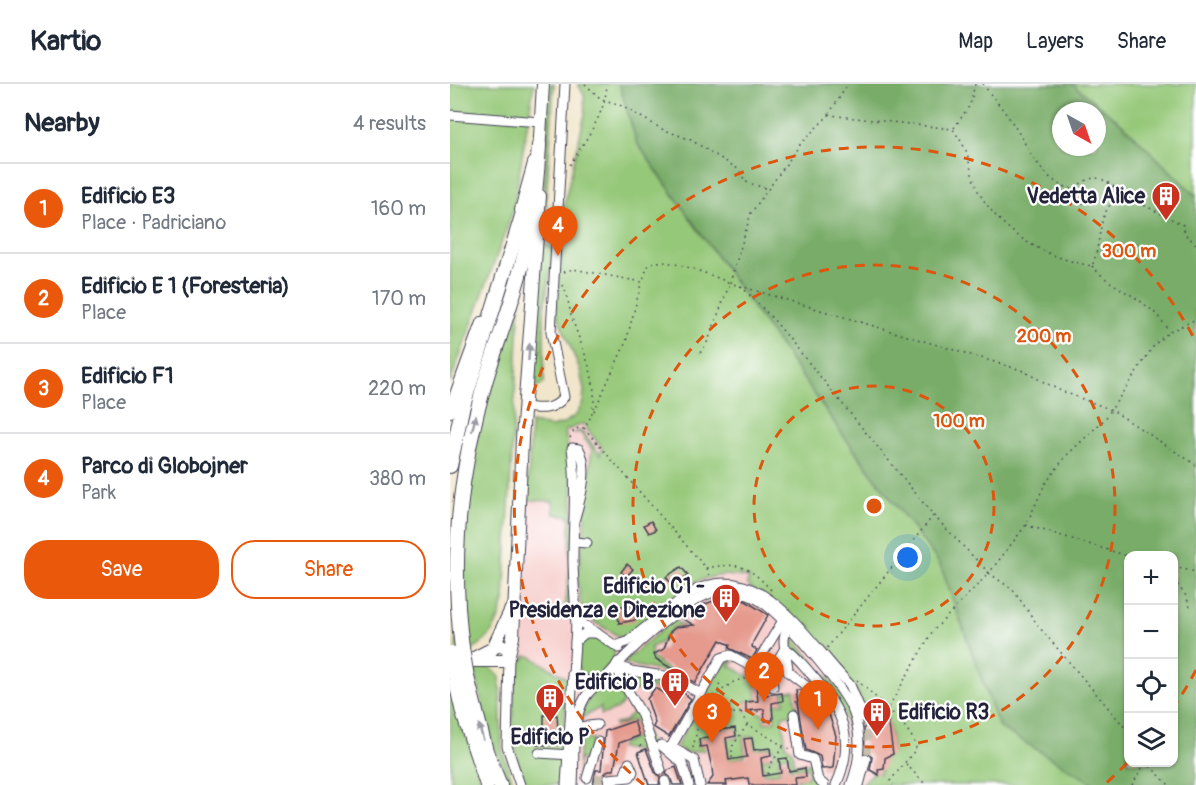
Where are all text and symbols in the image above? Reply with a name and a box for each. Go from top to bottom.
text: Kartio [30,24,101,59]
text: Map [958,28,993,55]
text: Layers [1026,28,1084,55]
text: Share [1117,28,1166,55]
north arrow [1052,102,1106,156]
text: Nearby [24,107,100,139]
text: 4 results [353,111,426,136]
building icon: Vedetta Alice [1150,180,1182,222]
text: Edificio E3 [81,182,175,210]
place label: Vedetta Alice [1027,183,1146,210]
text: 1 [40,196,47,221]
text: 160 m [371,196,426,221]
pin: 4 [538,206,578,256]
text: Place · Padriciano [81,210,226,235]
text: 300 m [1102,240,1156,263]
text: Edificio E 1 (Foresteria) [81,272,290,300]
text: 2 [38,286,49,311]
text: 170 m [372,286,426,311]
text: Place [81,300,126,325]
text: 200 m [1017,325,1071,348]
one-way arrow [524,343,533,362]
text: Edificio F1 [81,362,174,390]
text: 3 [38,376,49,401]
text: 220 m [368,376,426,401]
text: Place [81,390,126,415]
text: 100 m [933,410,985,433]
one-way arrow [469,414,479,433]
text: Parco di Globojner [81,452,248,480]
text: 4 [38,466,49,491]
text: 380 m [369,466,426,491]
text: Park [81,480,116,505]
centre of rings [864,496,884,516]
button: Save [24,540,219,599]
button: Share [231,540,426,599]
your location [893,543,922,572]
map controls [1124,551,1178,767]
button: + [1124,551,1178,605]
place label: Edificio C1 - Presidenza e Direzione [508,573,706,624]
building icon: Edificio C1 - Presidenza e Direzione [710,582,742,624]
button: − [1124,605,1178,659]
pin: 2 [744,652,784,702]
button: locate [1124,659,1178,713]
building icon: Edificio B [659,666,691,708]
place label: Edificio B [575,669,654,696]
pin: 1 [798,680,838,730]
building icon: Edificio P [534,682,566,724]
pin: 3 [692,694,732,743]
building icon: Edificio R3 [861,696,893,738]
place label: Edificio R3 [898,699,989,726]
button: layers [1124,713,1178,767]
one-way arrow [476,723,485,741]
place label: Edificio P [510,724,590,751]

